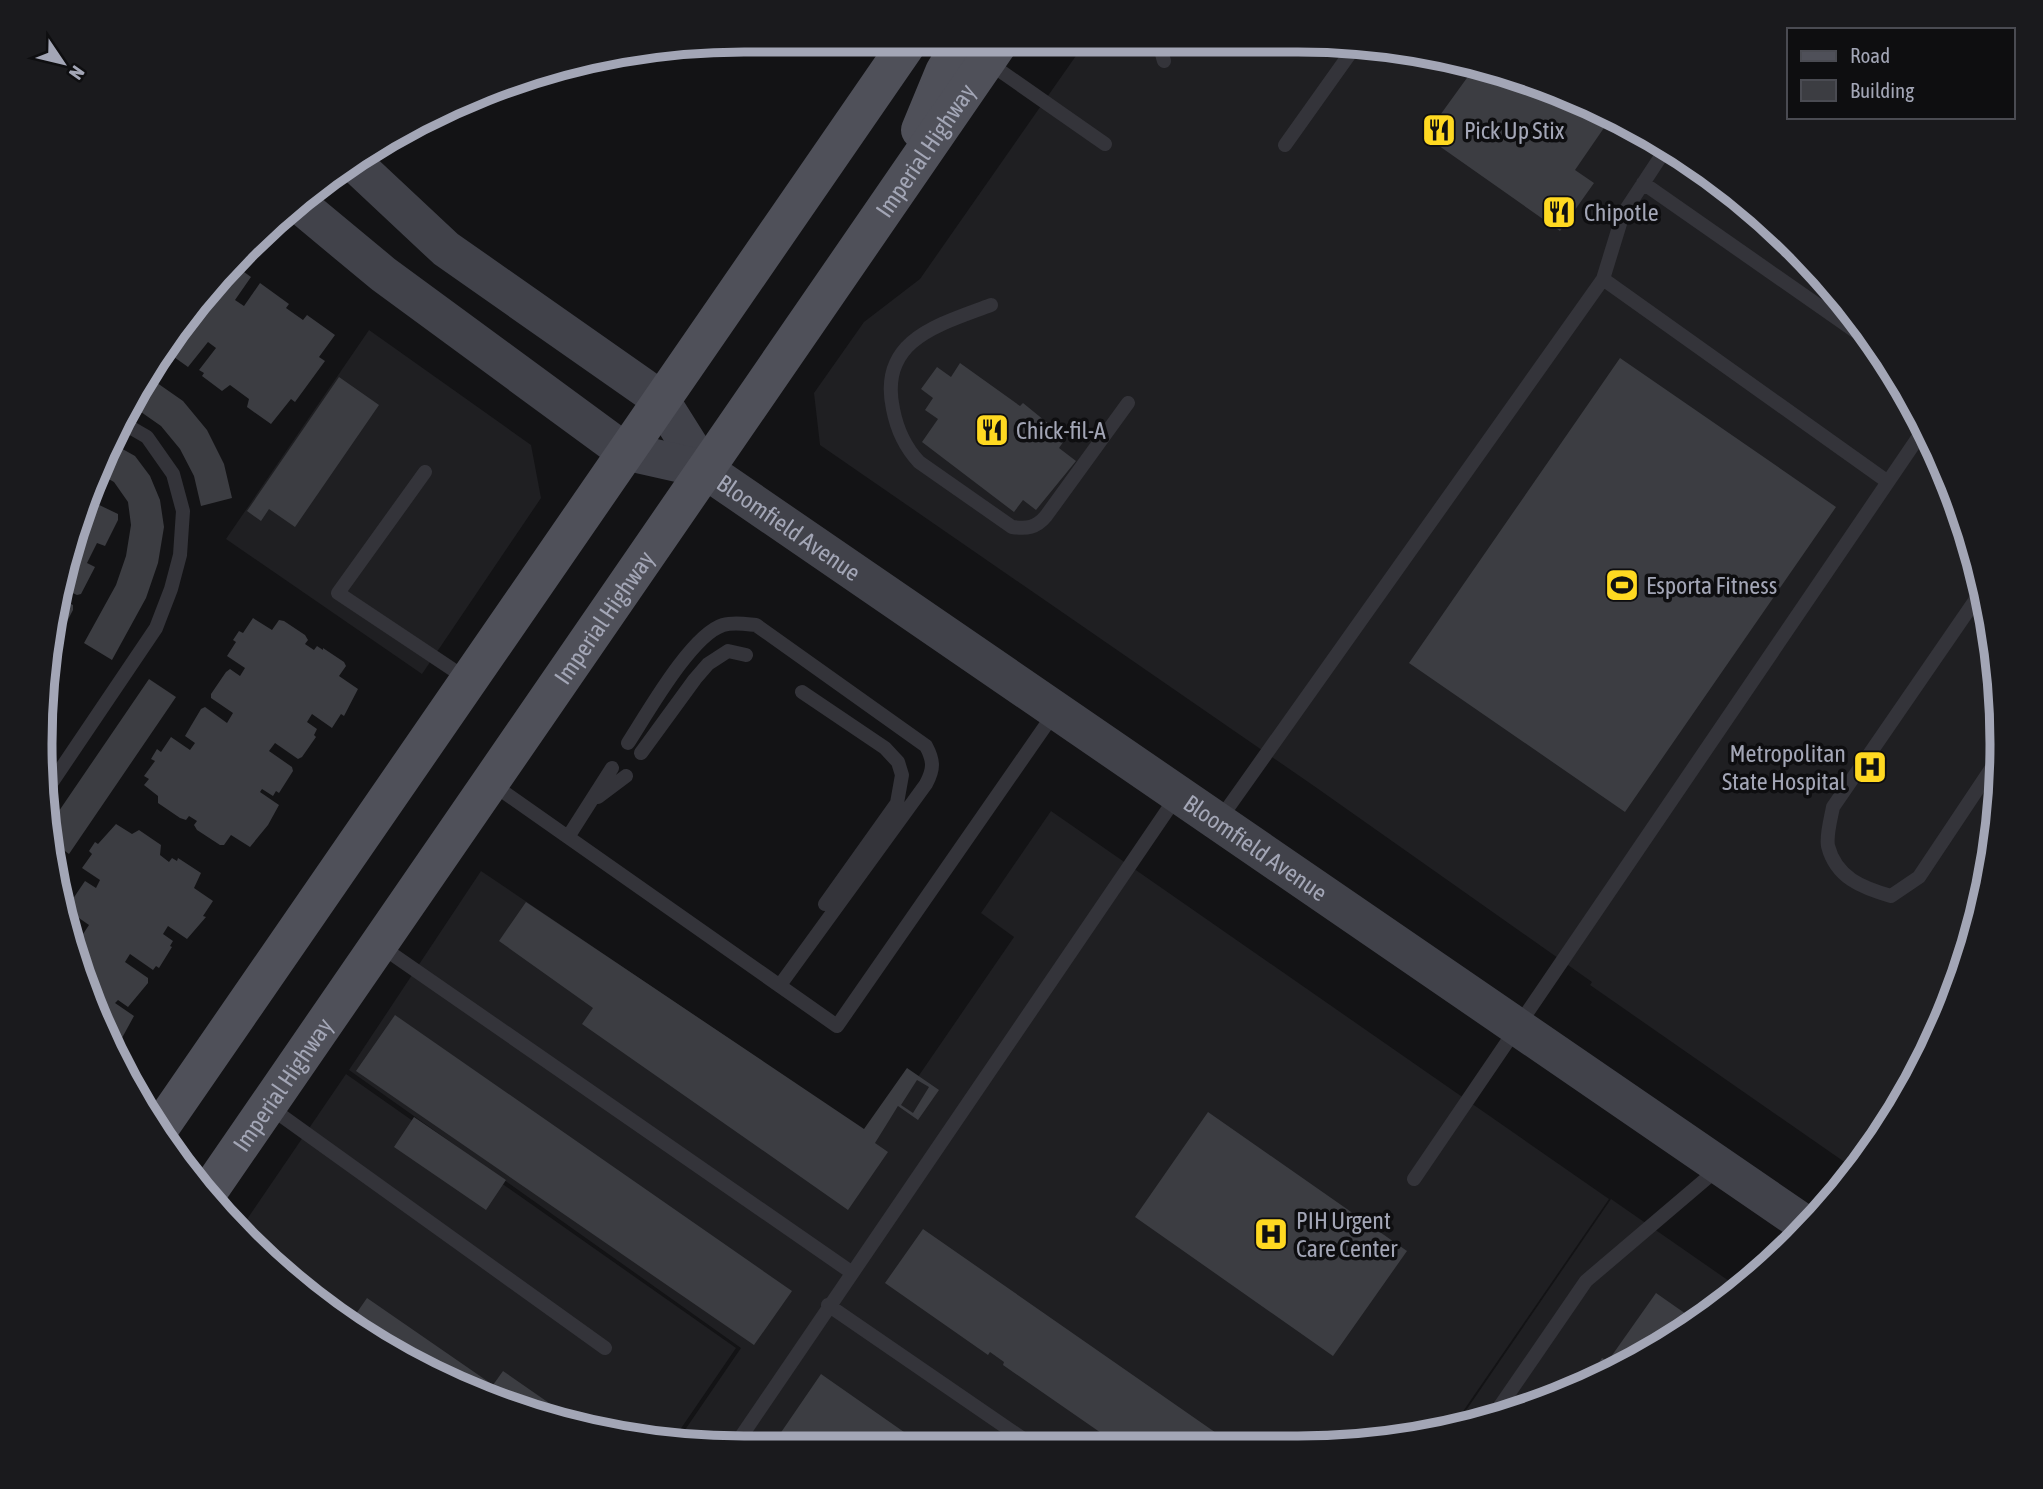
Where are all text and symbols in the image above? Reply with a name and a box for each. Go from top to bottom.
north arrow [28,28,98,98]
legend [1787,28,2015,119]
text: Road [1850,43,1890,67]
text: N [65,62,89,84]
street label: Imperial Highway [870,78,981,222]
text: Building [1850,78,1914,102]
restaurant icon: Pick Up Stix [1420,111,1458,149]
place label: Pick Up Stix [1464,117,1565,144]
restaurant icon: Chipotle [1540,193,1578,231]
place label: Chipotle [1584,199,1659,226]
restaurant icon: Chick-fil-A [973,411,1011,449]
place label: Chick-fil-A [1016,417,1106,444]
street label: Bloomfield Avenue [712,469,866,586]
street label: Imperial Highway [549,545,659,689]
sports icon: Esporta Fitness [1603,566,1641,604]
place label: Esporta Fitness [1646,572,1777,599]
place label: Metropolitan State Hospital [1722,740,1847,795]
hospital icon: Metropolitan State Hospital [1851,748,1889,786]
street label: Bloomfield Avenue [1179,789,1333,906]
street label: Imperial Highway [227,1013,338,1156]
place label: PIH Urgent Care Center [1296,1207,1398,1262]
hospital icon: PIH Urgent Care Center [1252,1215,1290,1253]

